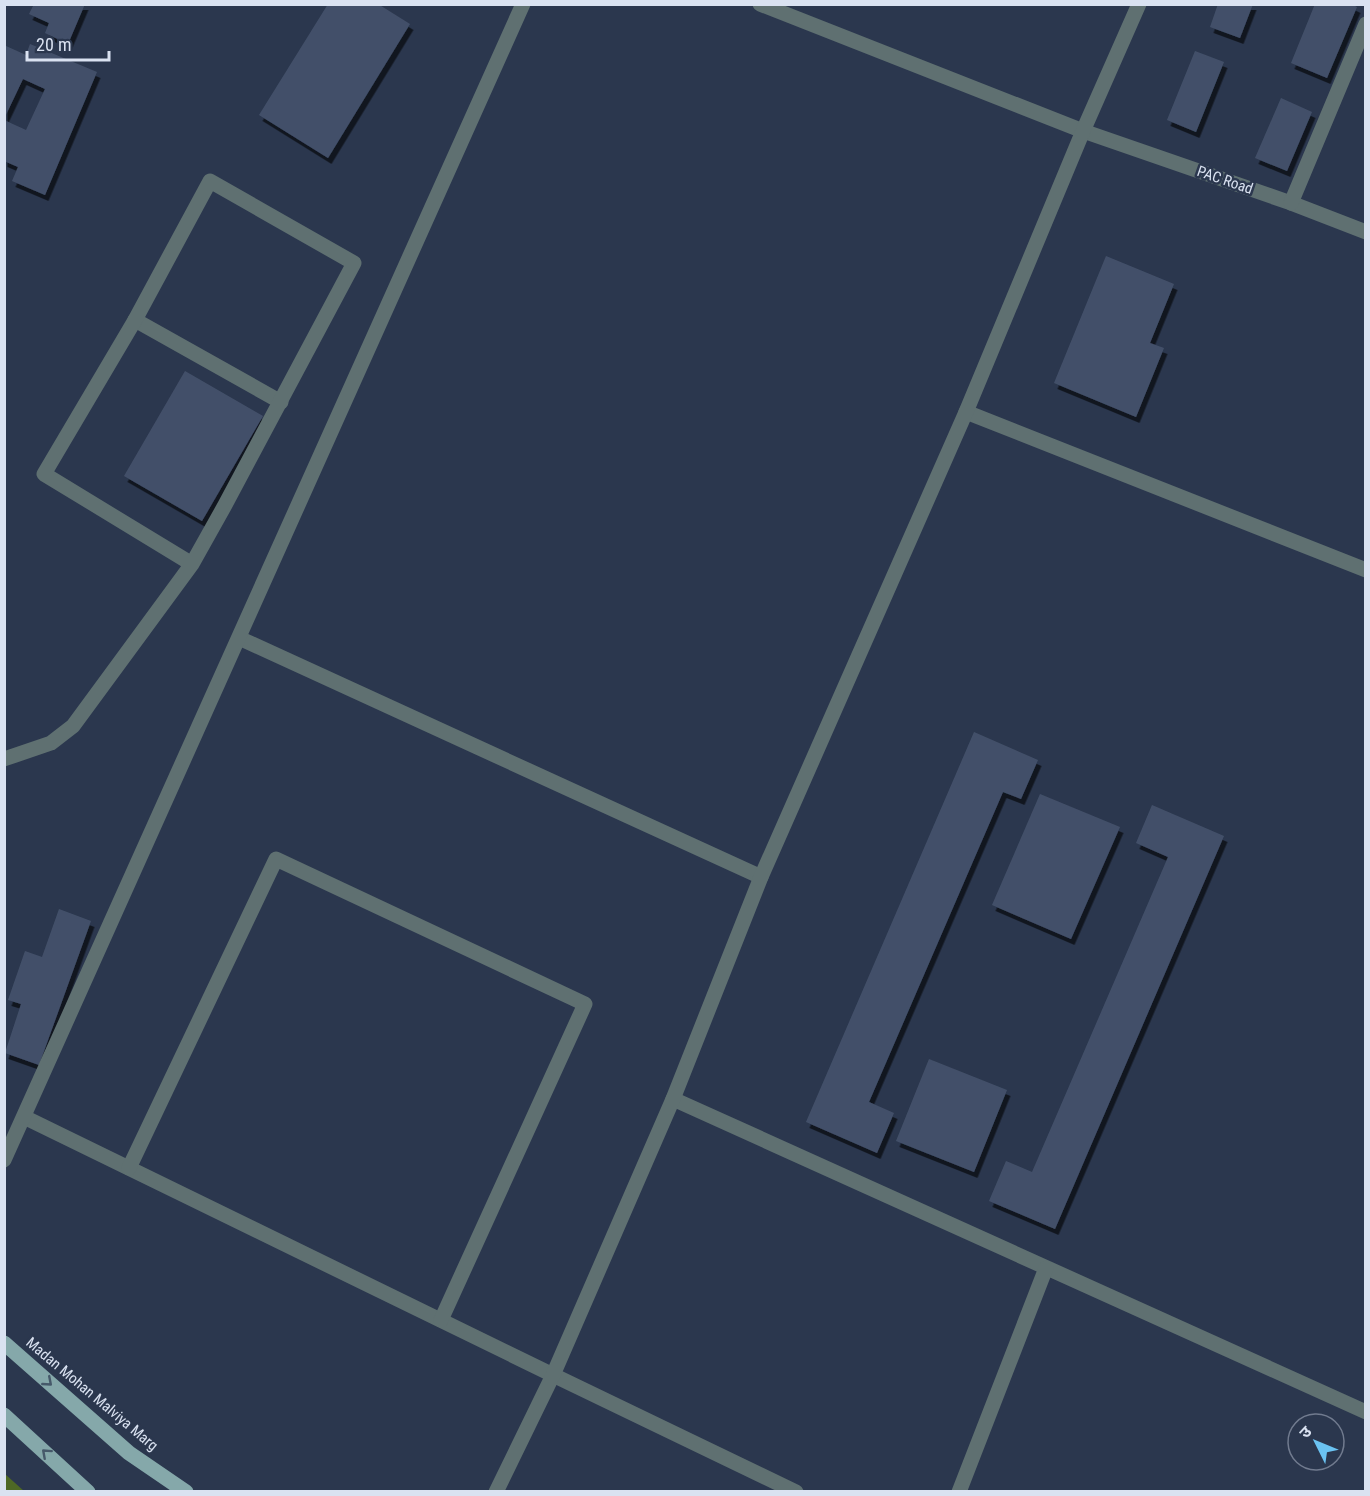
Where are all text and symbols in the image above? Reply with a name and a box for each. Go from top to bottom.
scale bar [27,24,110,62]
text: 20 m [36,34,71,55]
street label: PAC Road [1195,162,1255,198]
street label: Madan Mohan Malviya Marg [22,1334,162,1454]
one-way arrow [42,1375,52,1386]
north arrow [1286,1412,1346,1472]
text: उ [1295,1422,1316,1442]
one-way arrow [43,1450,54,1461]

